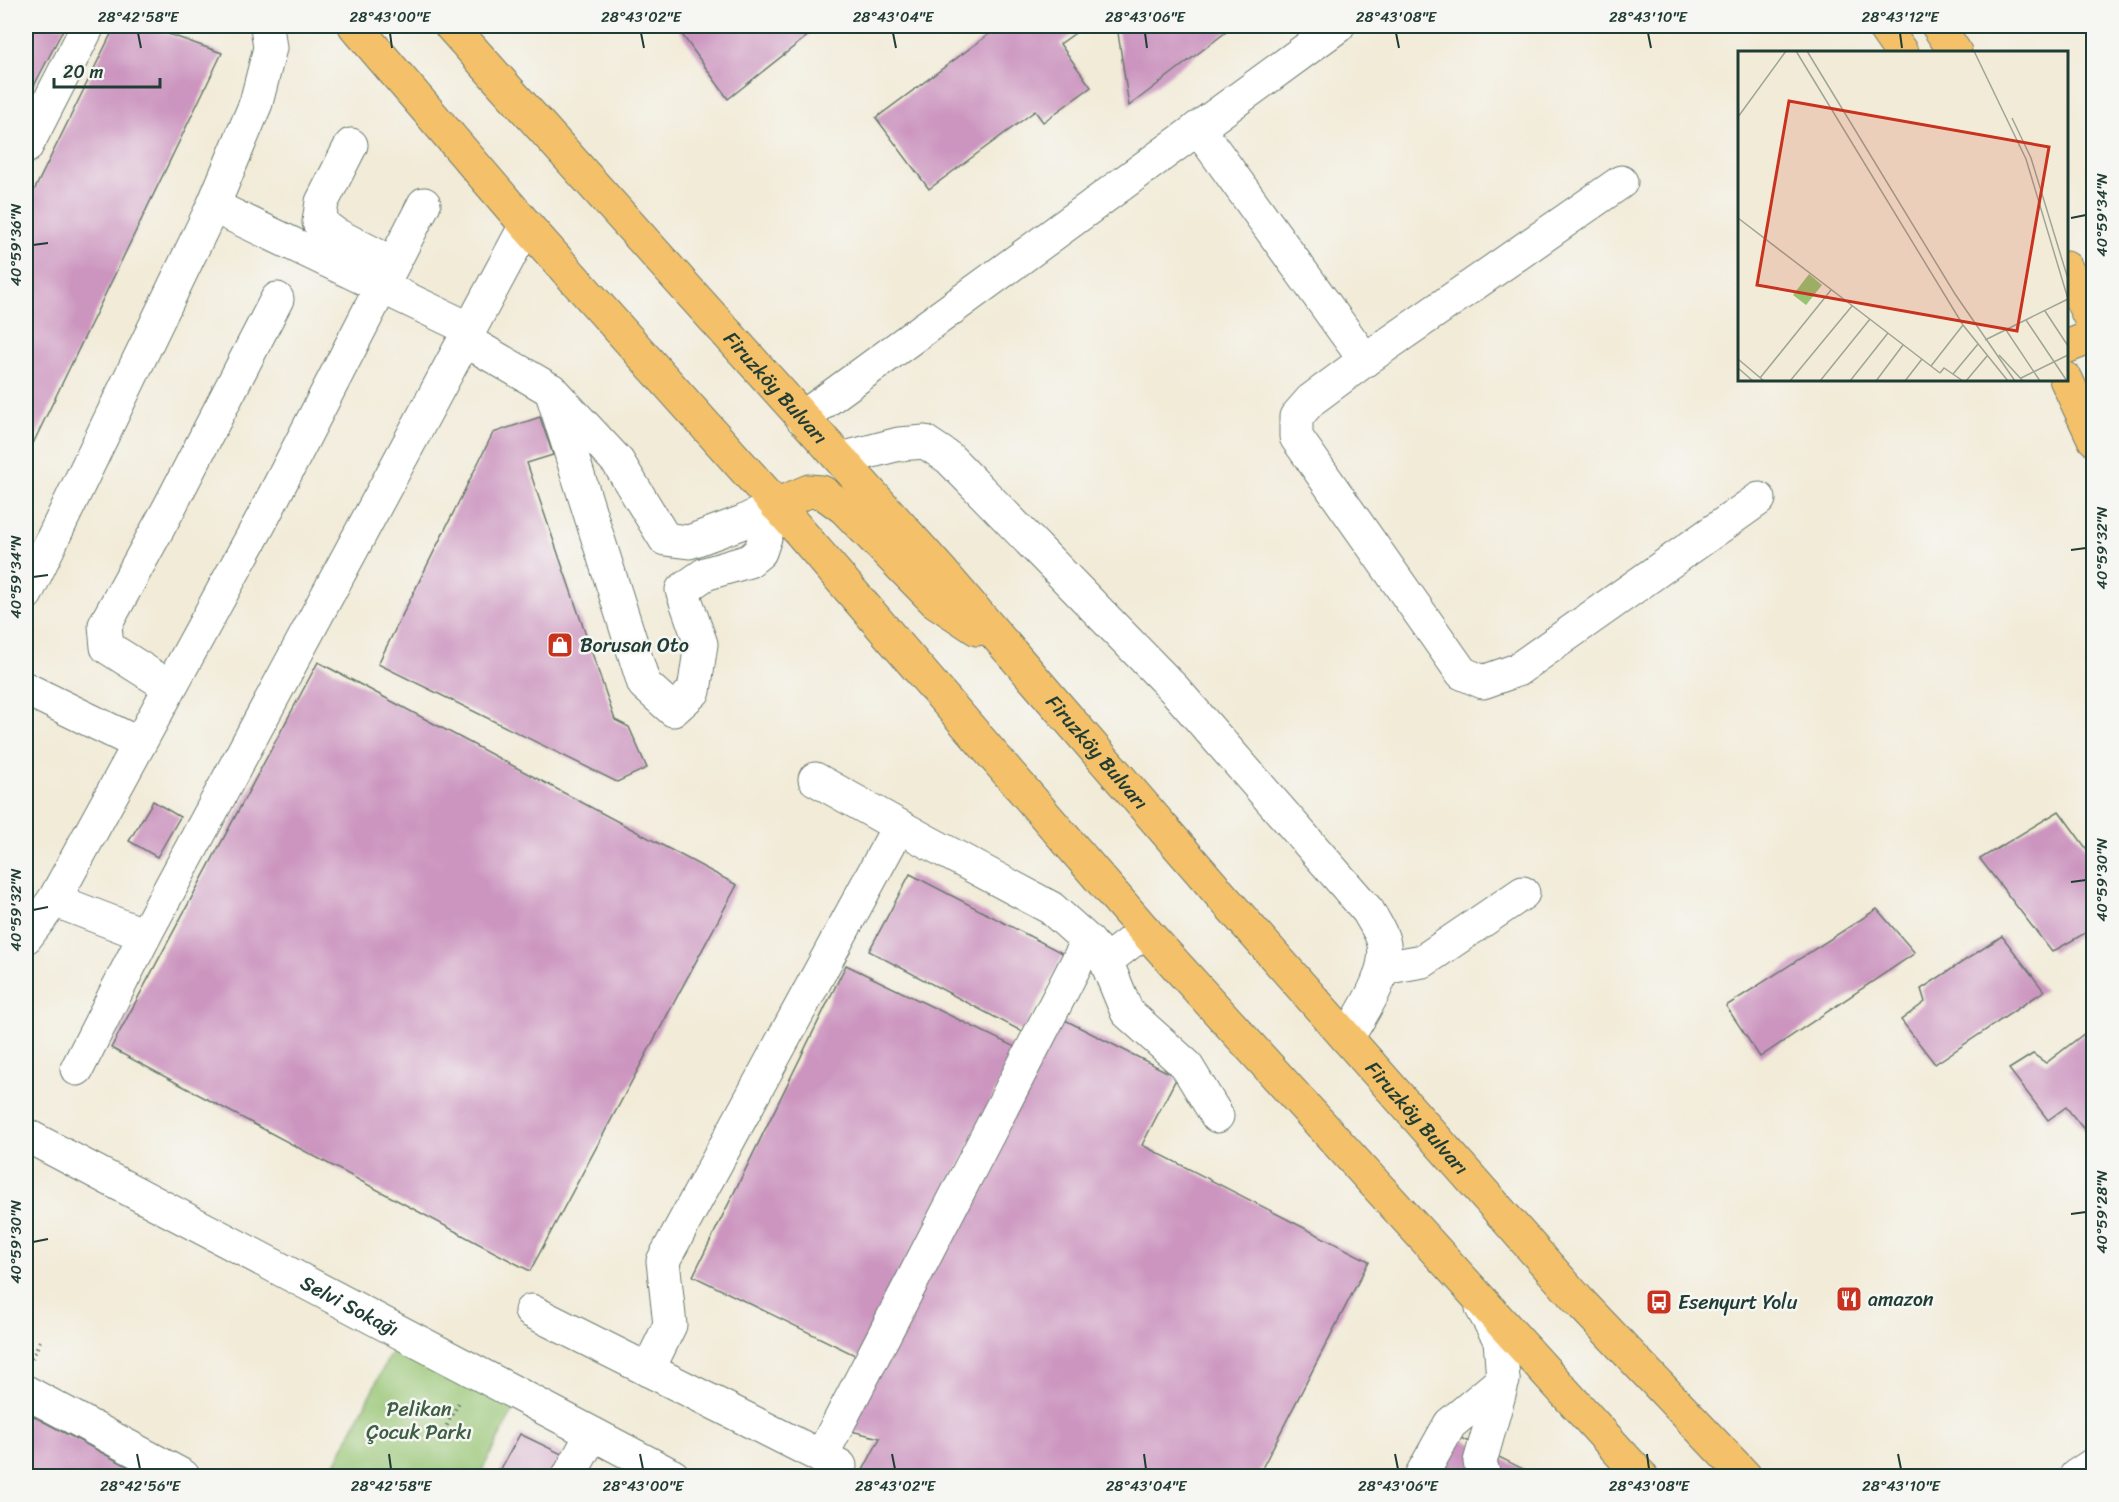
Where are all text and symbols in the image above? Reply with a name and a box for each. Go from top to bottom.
text: 28°42'58"E [98,4,180,30]
text: 28°43'00"E [350,4,432,30]
text: 28°43'02"E [601,4,683,30]
text: 28°43'04"E [853,4,935,30]
text: 28°43'06"E [1105,4,1187,30]
text: 28°43'08"E [1356,4,1438,30]
text: 28°43'10"E [1609,4,1689,30]
text: 28°43'12"E [1862,4,1940,30]
scale bar [54,51,160,89]
inset map [1738,51,2068,381]
text: 20 m [63,56,103,88]
text: 40°59'34"N [2089,173,2115,257]
text: 40°59'36"N [3,203,29,286]
street label: Firuzköy Bulvarı [715,323,837,453]
text: 40°59'32"N [2089,506,2115,589]
text: 40°59'34"N [3,535,29,619]
place label: Borusan Oto [580,628,689,663]
shop icon: Borusan Oto [545,630,575,660]
street label: Firuzköy Bulvarı [1037,686,1157,818]
text: 40°59'30"N [2089,838,2115,922]
text: 40°59'32"N [3,868,29,951]
street label: Firuzköy Bulvarı [1357,1052,1478,1183]
text: 40°59'28"N [2089,1170,2115,1254]
text: 40°59'30"N [3,1200,29,1284]
street label: Selvi Sokağı [294,1265,405,1346]
place label: amazon [1868,1282,1934,1317]
restaurant icon: amazon [1834,1284,1864,1314]
place label: Esenyurt Yolu [1678,1285,1798,1320]
bus stop icon: Esenyurt Yolu [1644,1287,1674,1317]
park label: Pelikan Çocuk Parkı [366,1392,472,1450]
text: 28°42'56"E [100,1473,182,1499]
text: 28°42'58"E [351,1473,433,1499]
text: 28°43'00"E [603,1473,685,1499]
text: 28°43'02"E [855,1473,937,1499]
text: 28°43'04"E [1106,1473,1188,1499]
text: 28°43'06"E [1358,1473,1440,1499]
text: 28°43'08"E [1609,1473,1691,1499]
text: 28°43'10"E [1862,1473,1942,1499]

